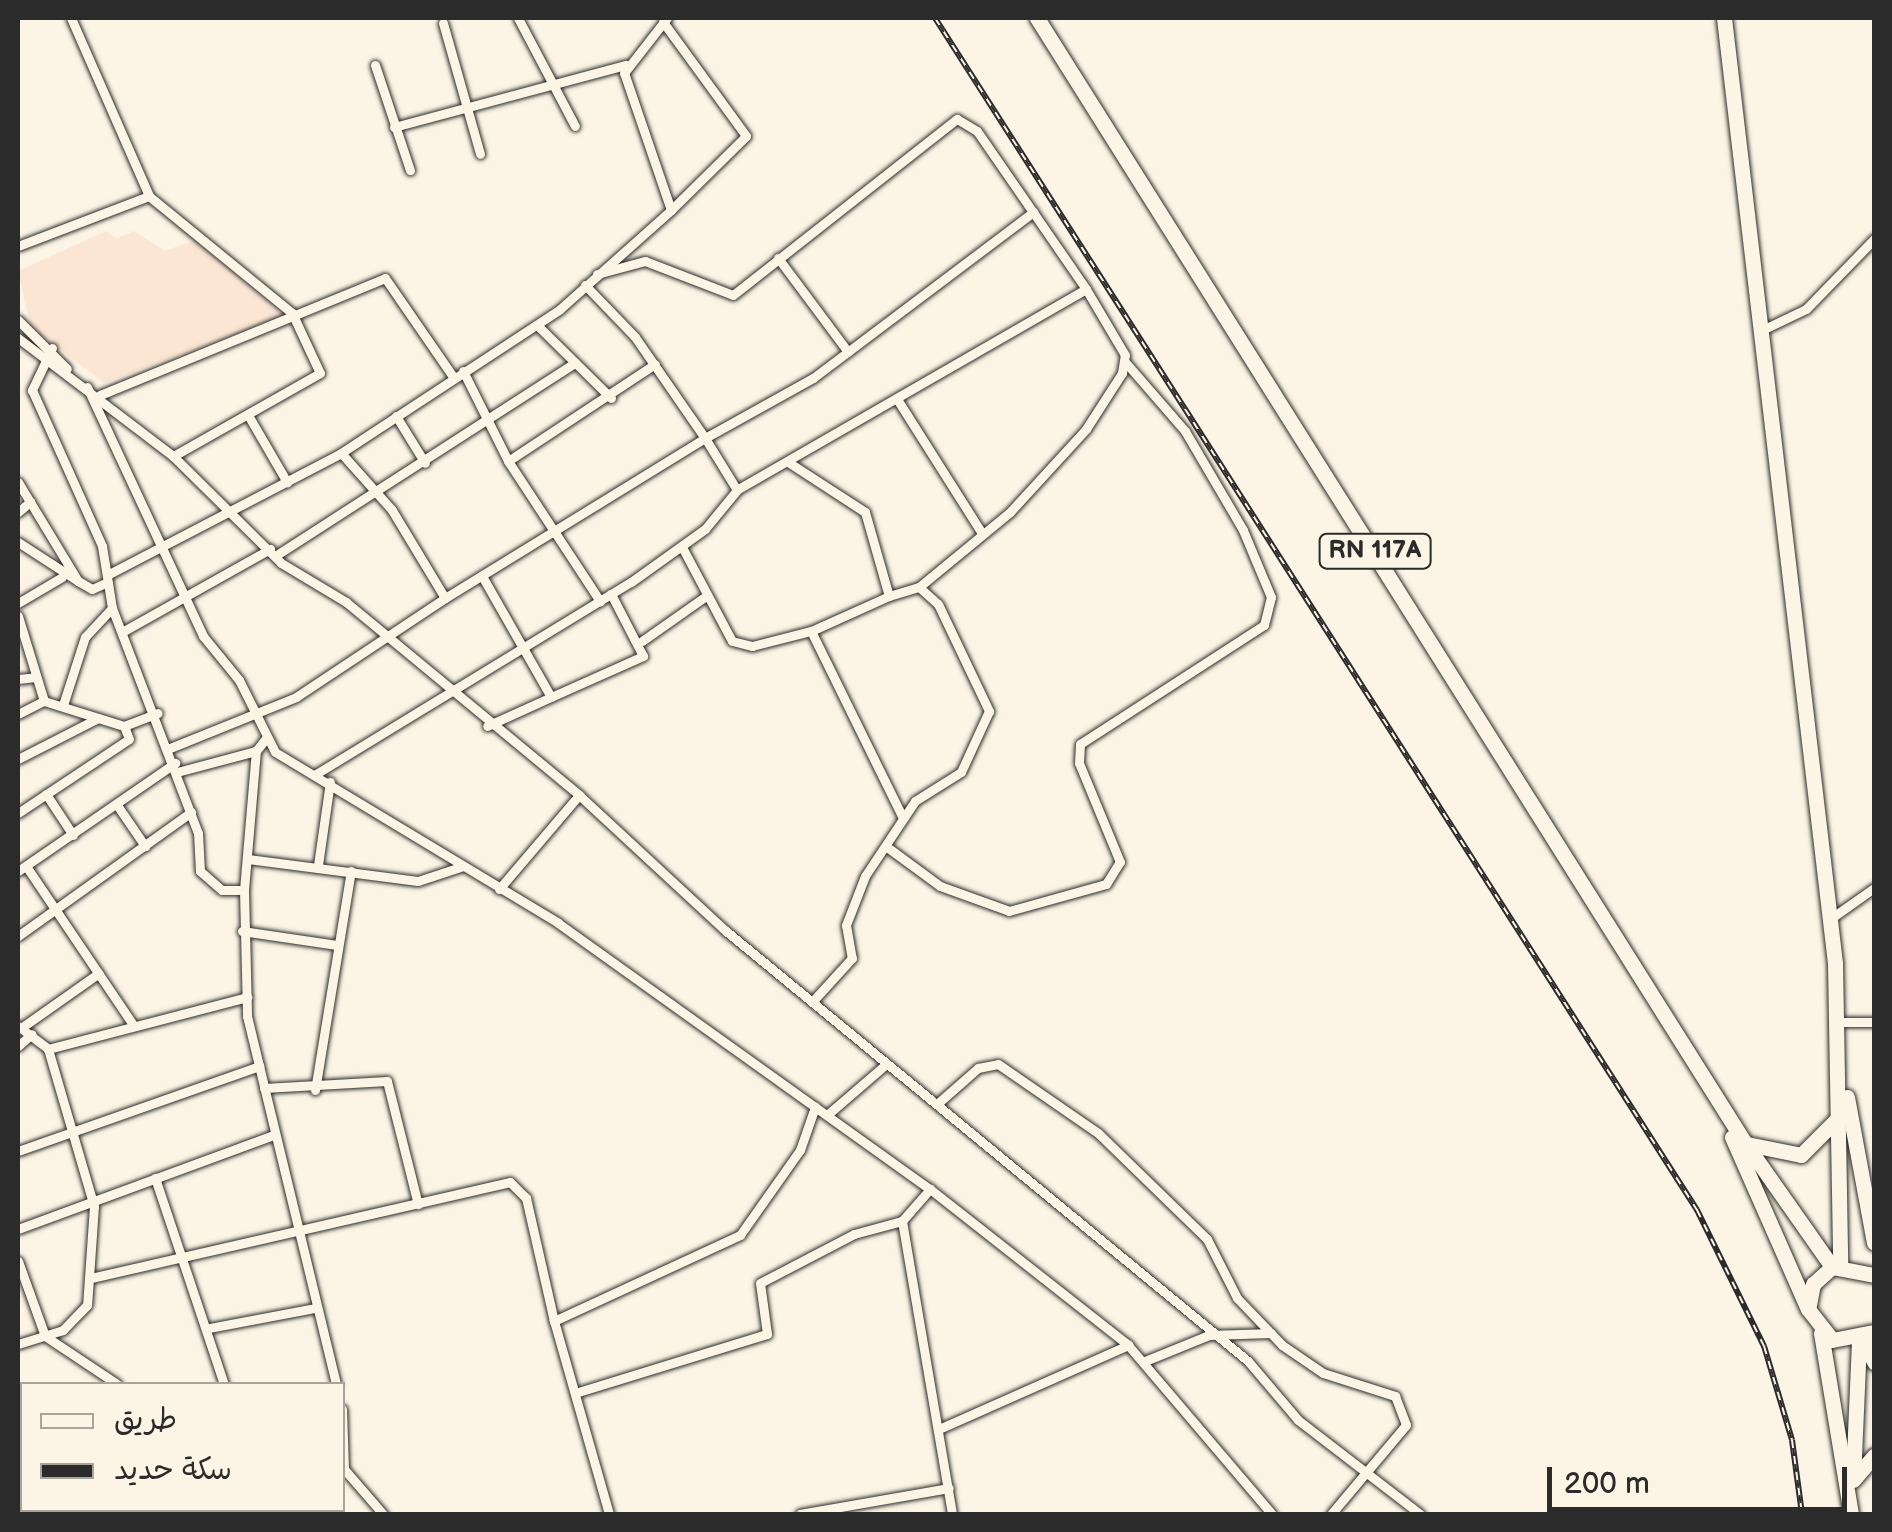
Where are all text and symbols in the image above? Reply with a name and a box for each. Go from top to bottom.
road number: RN 117A [1318,531,1432,571]
legend [20,1382,345,1512]
text: طريق [114,1402,177,1438]
scale bar [1552,1447,1852,1509]
text: سكة حديد [114,1452,232,1488]
text: 200 m [1564,1466,1650,1502]

